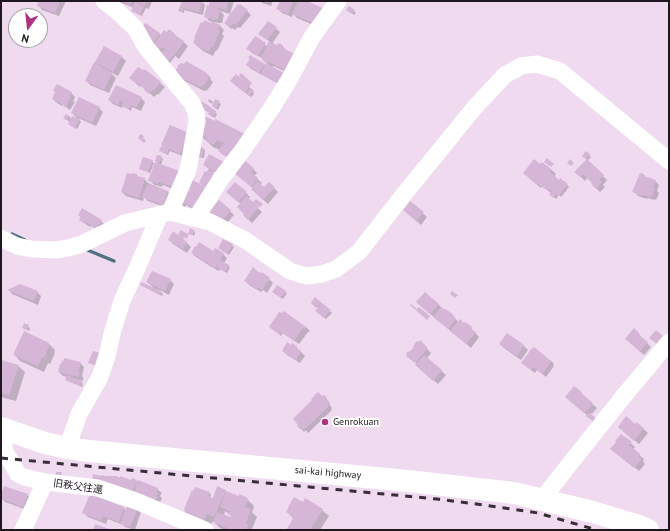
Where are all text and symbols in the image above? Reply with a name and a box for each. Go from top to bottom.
north arrow [8,8,48,48]
text: N [20,31,30,46]
place label: Genrokuan [333,416,379,428]
marker: Genrokuan [320,417,330,427]
street label: sai-kai highway [294,464,362,482]
street label: 旧秩父往還 [52,478,104,496]

